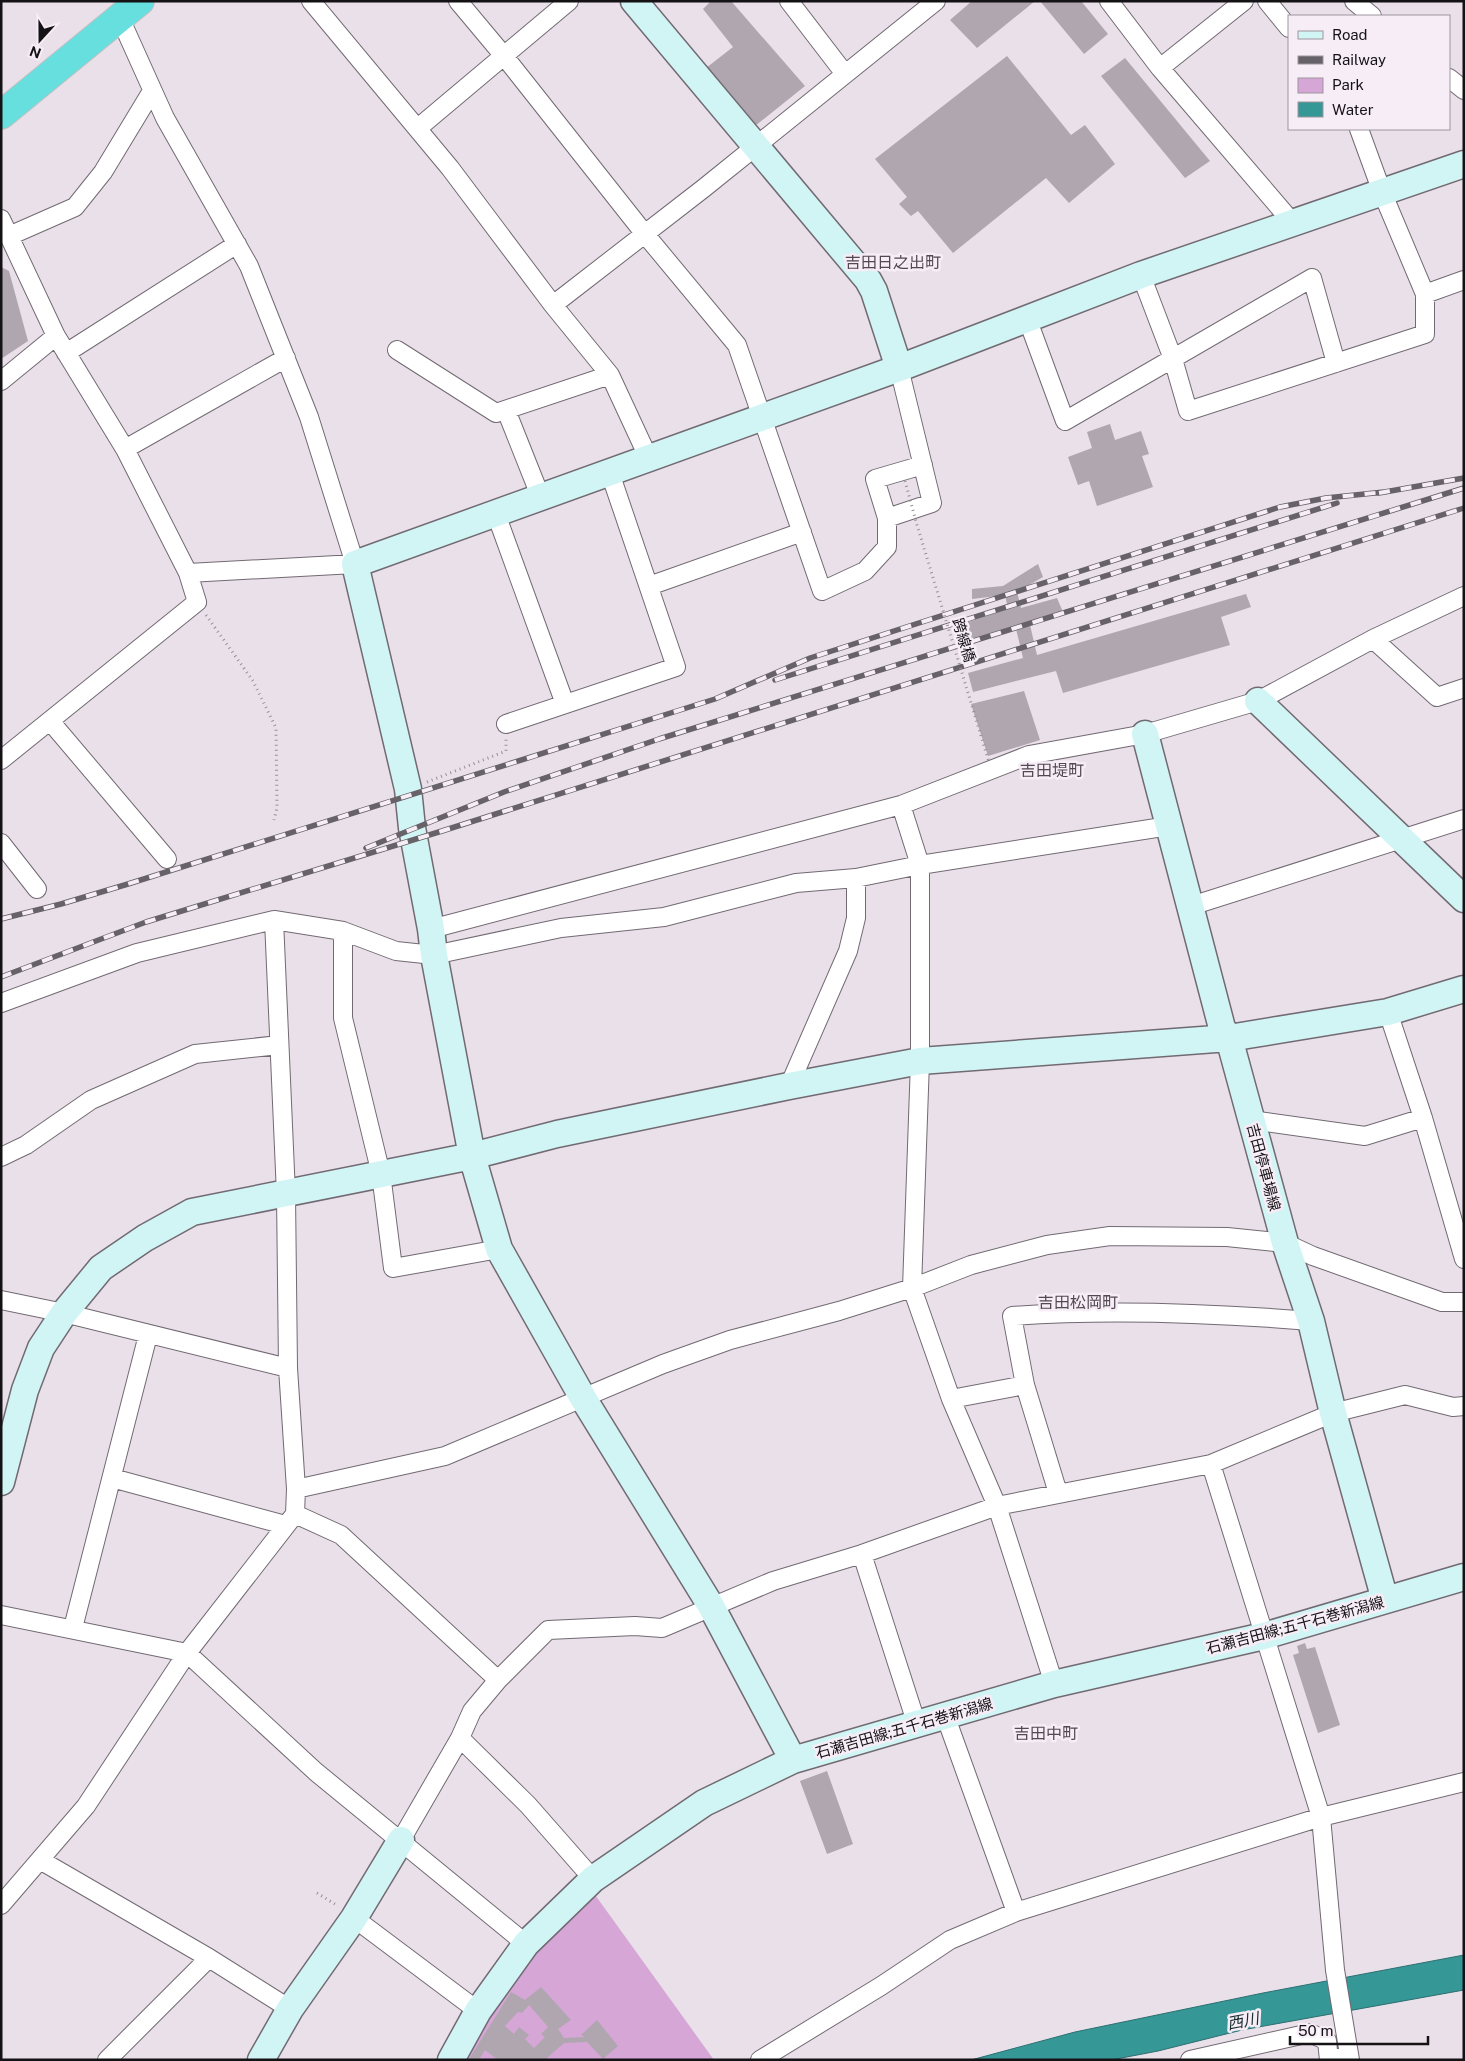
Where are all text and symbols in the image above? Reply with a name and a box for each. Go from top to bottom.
north arrow [15,15,65,65]
legend [1288,15,1450,130]
text: Road [1332,26,1368,43]
text: N [27,43,43,62]
text: Railway [1332,51,1386,68]
text: Park [1332,76,1364,93]
text: Water [1332,101,1374,118]
district label: 吉田日之出町 [845,253,941,272]
street label: 跨線橋 [949,616,979,664]
district label: 吉田堤町 [1020,761,1084,780]
street label: 吉田停車場線 [1244,1121,1284,1213]
district label: 吉田松岡町 [1038,1293,1118,1312]
street label: 石瀬吉田線;五千石巻新潟線 [1204,1593,1386,1657]
street label: 石瀬吉田線;五千石巻新潟線 [813,1695,995,1761]
district label: 吉田中町 [1014,1724,1078,1743]
water label: 西川 [1225,2008,1262,2033]
scale bar [1290,2014,1428,2046]
text: 50 m [1298,2022,1333,2039]

